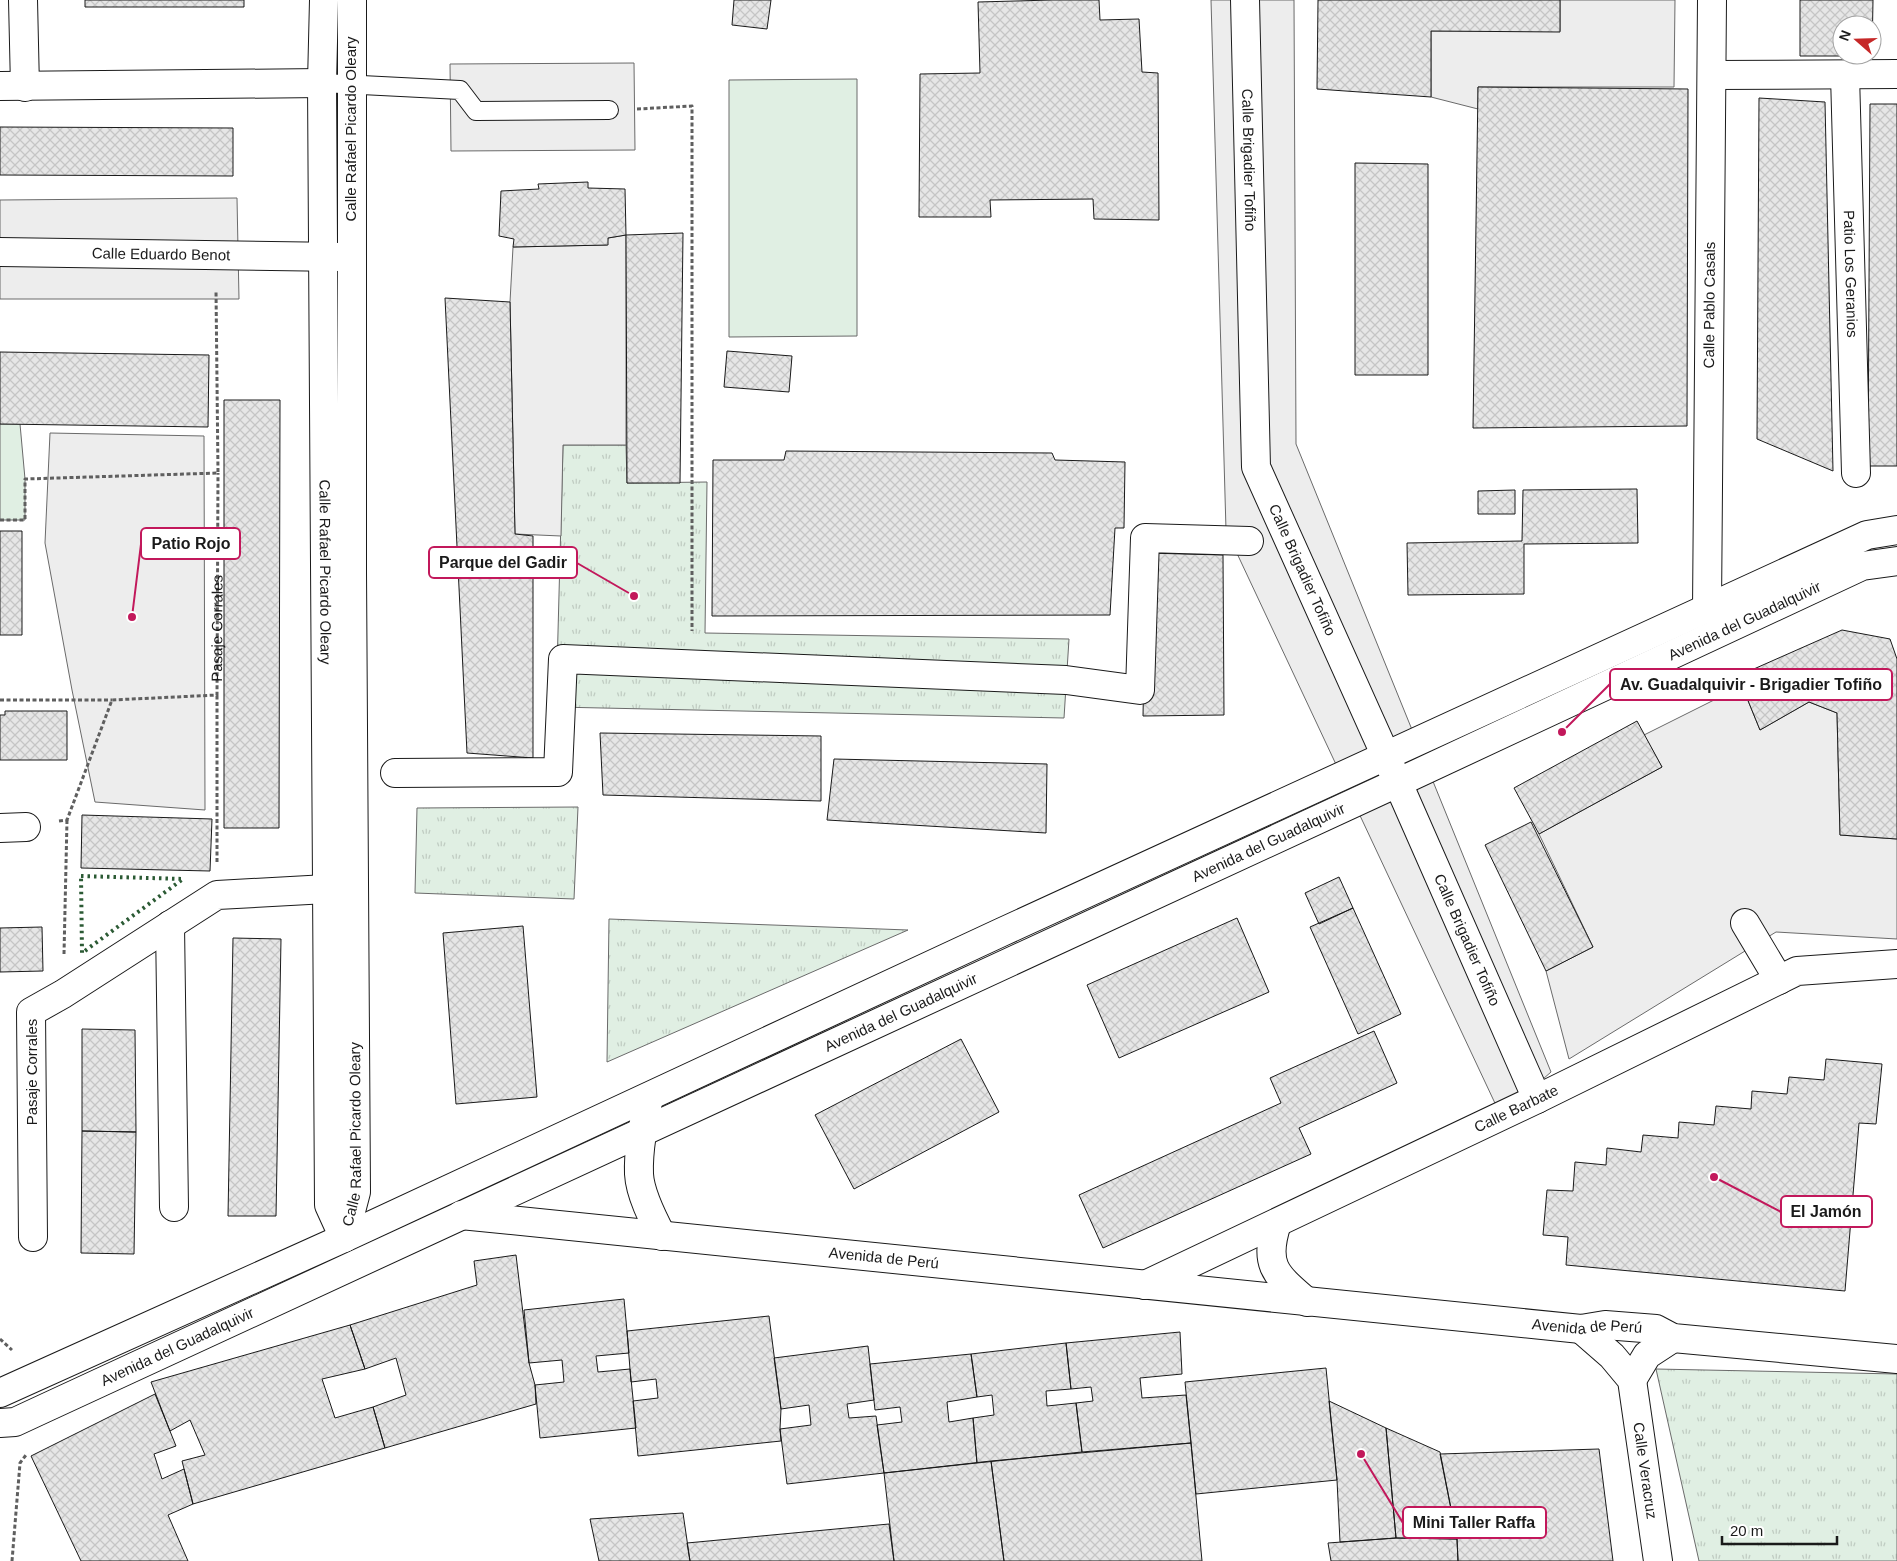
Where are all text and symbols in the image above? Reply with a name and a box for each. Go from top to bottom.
north arrow [1832,15,1882,65]
text: N [1836,28,1854,43]
street label: Calle Rafael Picardo Oleary [342,36,359,222]
street label: Calle Brigadier Tofiño [1239,89,1259,231]
street label: Patio Los Geranios [1841,210,1861,338]
street label: Calle Pablo Casals [1700,242,1718,368]
street label: Calle Eduardo Benot [92,244,231,263]
street label: Calle Rafael Picardo Oleary [316,479,335,665]
street label: Calle Brigadier Tofiño [1266,501,1340,638]
callout: Patio Rojo [141,528,240,559]
text: Patio Rojo [151,535,231,552]
callout: Parque del Gadir [429,547,577,578]
text: Parque del Gadir [439,554,567,571]
street label: Pasaje Corrales [208,575,226,682]
street label: Avenida del Guadalquivir [1665,578,1823,664]
callout: Av. Guadalquivir - Brigadier Tofiño [1610,669,1892,700]
text: Av. Guadalquivir - Brigadier Tofiño [1620,676,1882,693]
street label: Avenida del Guadalquivir [1189,799,1347,885]
street label: Calle Brigadier Tofiño [1431,871,1504,1008]
street label: Avenida del Guadalquivir [822,970,980,1055]
street label: Pasaje Corrales [23,1019,40,1125]
street label: Calle Rafael Picardo Oleary [338,1041,364,1228]
street label: Calle Barbate [1471,1081,1561,1136]
callout: El Jamón [1781,1196,1872,1227]
text: El Jamón [1790,1203,1862,1220]
street label: Avenida de Perú [828,1243,940,1272]
street label: Avenida del Guadalquivir [98,1304,256,1389]
street label: Avenida de Perú [1531,1315,1643,1337]
street label: Calle Veracruz [1630,1421,1661,1520]
callout: Mini Taller Raffa [1403,1507,1546,1538]
text: Mini Taller Raffa [1413,1514,1535,1531]
scale bar [1722,1514,1837,1546]
text: 20 m [1730,1522,1763,1539]

